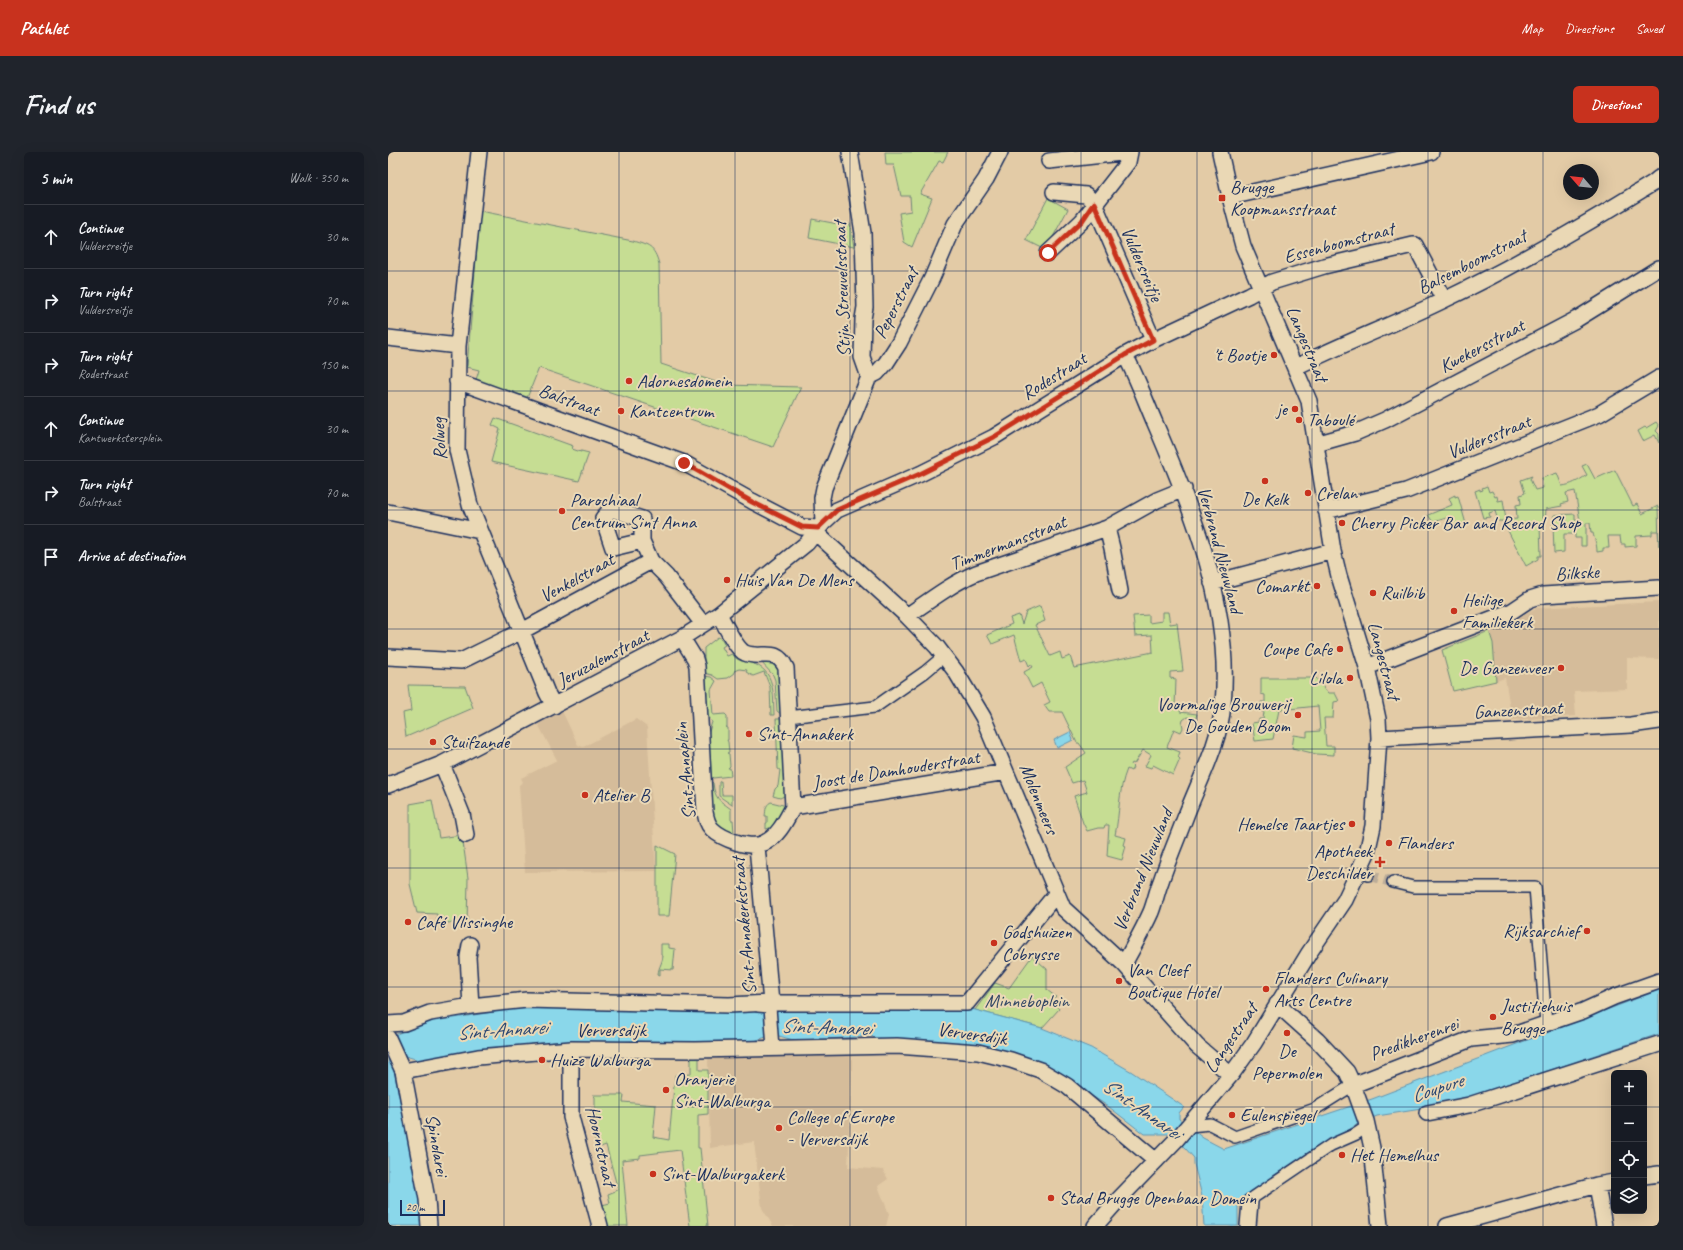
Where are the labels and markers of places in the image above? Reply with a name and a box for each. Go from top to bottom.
place label: Brugge Koopmansstraat [1230,175,1337,221]
marker: Brugge Koopmansstraat [1217,193,1227,203]
place label: 't Bootje [1213,343,1268,367]
marker: 't Bootje [1269,350,1279,360]
place label: Adornesdomein [637,369,732,393]
marker: Adornesdomein [624,376,634,386]
place label: je [1275,397,1289,421]
place label: Kantcentrum [629,399,716,423]
marker: je [1290,404,1300,414]
marker: Kantcentrum [616,406,626,416]
place label: Taboulé [1307,408,1357,432]
marker: Taboulé [1294,415,1304,425]
marker: De Kelk [1260,476,1270,486]
place label: Crelan [1316,481,1359,505]
place label: De Kelk [1241,487,1290,511]
place label: Parochiaal Centrum Sint Anna [570,488,698,534]
marker: Crelan [1303,488,1313,498]
marker: Parochiaal Centrum Sint Anna [557,506,567,516]
place label: Cherry Picker Bar and Record Shop [1350,511,1582,535]
marker: Cherry Picker Bar and Record Shop [1337,518,1347,528]
place label: Huis Van De Mens [735,568,855,592]
place label: Comarkt [1255,574,1311,598]
marker: Huis Van De Mens [722,575,732,585]
marker: Comarkt [1312,581,1322,591]
place label: Ruilbib [1381,581,1426,605]
marker: Ruilbib [1368,588,1378,598]
place label: Heilige Familiekerk [1462,588,1533,634]
marker: Heilige Familiekerk [1449,606,1459,616]
place label: Coupe Cafe [1262,637,1334,661]
marker: Coupe Cafe [1335,644,1345,654]
place label: De Ganzenveer [1459,656,1554,680]
marker: De Ganzenveer [1556,663,1566,673]
place label: Lilola [1309,666,1344,690]
marker: Lilola [1345,673,1355,683]
place label: Voormalige Brouwerij De Gouden Boom [1157,692,1293,738]
marker: Voormalige Brouwerij De Gouden Boom [1293,710,1303,720]
place label: Sint-Annakerk [757,722,854,746]
marker: Sint-Annakerk [744,729,754,739]
place label: Stuifzande [441,730,511,754]
marker: Stuifzande [428,737,438,747]
place label: Atelier B [593,783,650,807]
marker: Atelier B [580,790,590,800]
place label: Hemelse Taartjes [1237,812,1347,836]
marker: Hemelse Taartjes [1347,819,1357,829]
place label: Flanders [1397,831,1455,855]
marker: Flanders [1384,838,1394,848]
place label: Apotheek Deschilder [1306,839,1374,885]
marker: Apotheek Deschilder [1375,857,1385,867]
place label: Café Vlissinghe [416,910,514,934]
marker: Café Vlissinghe [403,917,413,927]
place label: Rijksarchief [1503,919,1583,943]
place label: Godshuizen Cobrysse [1002,920,1072,966]
marker: Rijksarchief [1582,926,1592,936]
marker: Godshuizen Cobrysse [989,938,999,948]
place label: Van Cleef Boutique Hotel [1127,958,1222,1004]
place label: Flanders Culinary Arts Centre [1274,966,1388,1012]
marker: Van Cleef Boutique Hotel [1114,976,1124,986]
marker: Flanders Culinary Arts Centre [1261,984,1271,994]
place label: Justitiehuis Brugge [1500,994,1573,1040]
marker: Justitiehuis Brugge [1488,1012,1498,1022]
marker: De Pepermolen [1282,1028,1292,1038]
place label: De Pepermolen [1252,1039,1322,1085]
place label: Huize Walburga [550,1048,652,1072]
marker: Huize Walburga [537,1055,547,1065]
place label: Oranjerie Sint-Walburga [674,1067,772,1113]
marker: Oranjerie Sint-Walburga [661,1085,671,1095]
place label: Eulenspiegel [1240,1103,1319,1127]
place label: College of Europe - Verversdijk [787,1105,895,1151]
marker: Eulenspiegel [1227,1110,1237,1120]
marker: College of Europe - Verversdijk [774,1123,784,1133]
place label: Het Hemelhus [1350,1143,1440,1167]
marker: Het Hemelhus [1337,1150,1347,1160]
place label: Sint-Walburgakerk [661,1162,786,1186]
marker: Sint-Walburgakerk [648,1169,658,1179]
place label: Stad Brugge Openbaar Domein [1059,1186,1257,1210]
marker: Stad Brugge Openbaar Domein [1046,1193,1056,1203]

